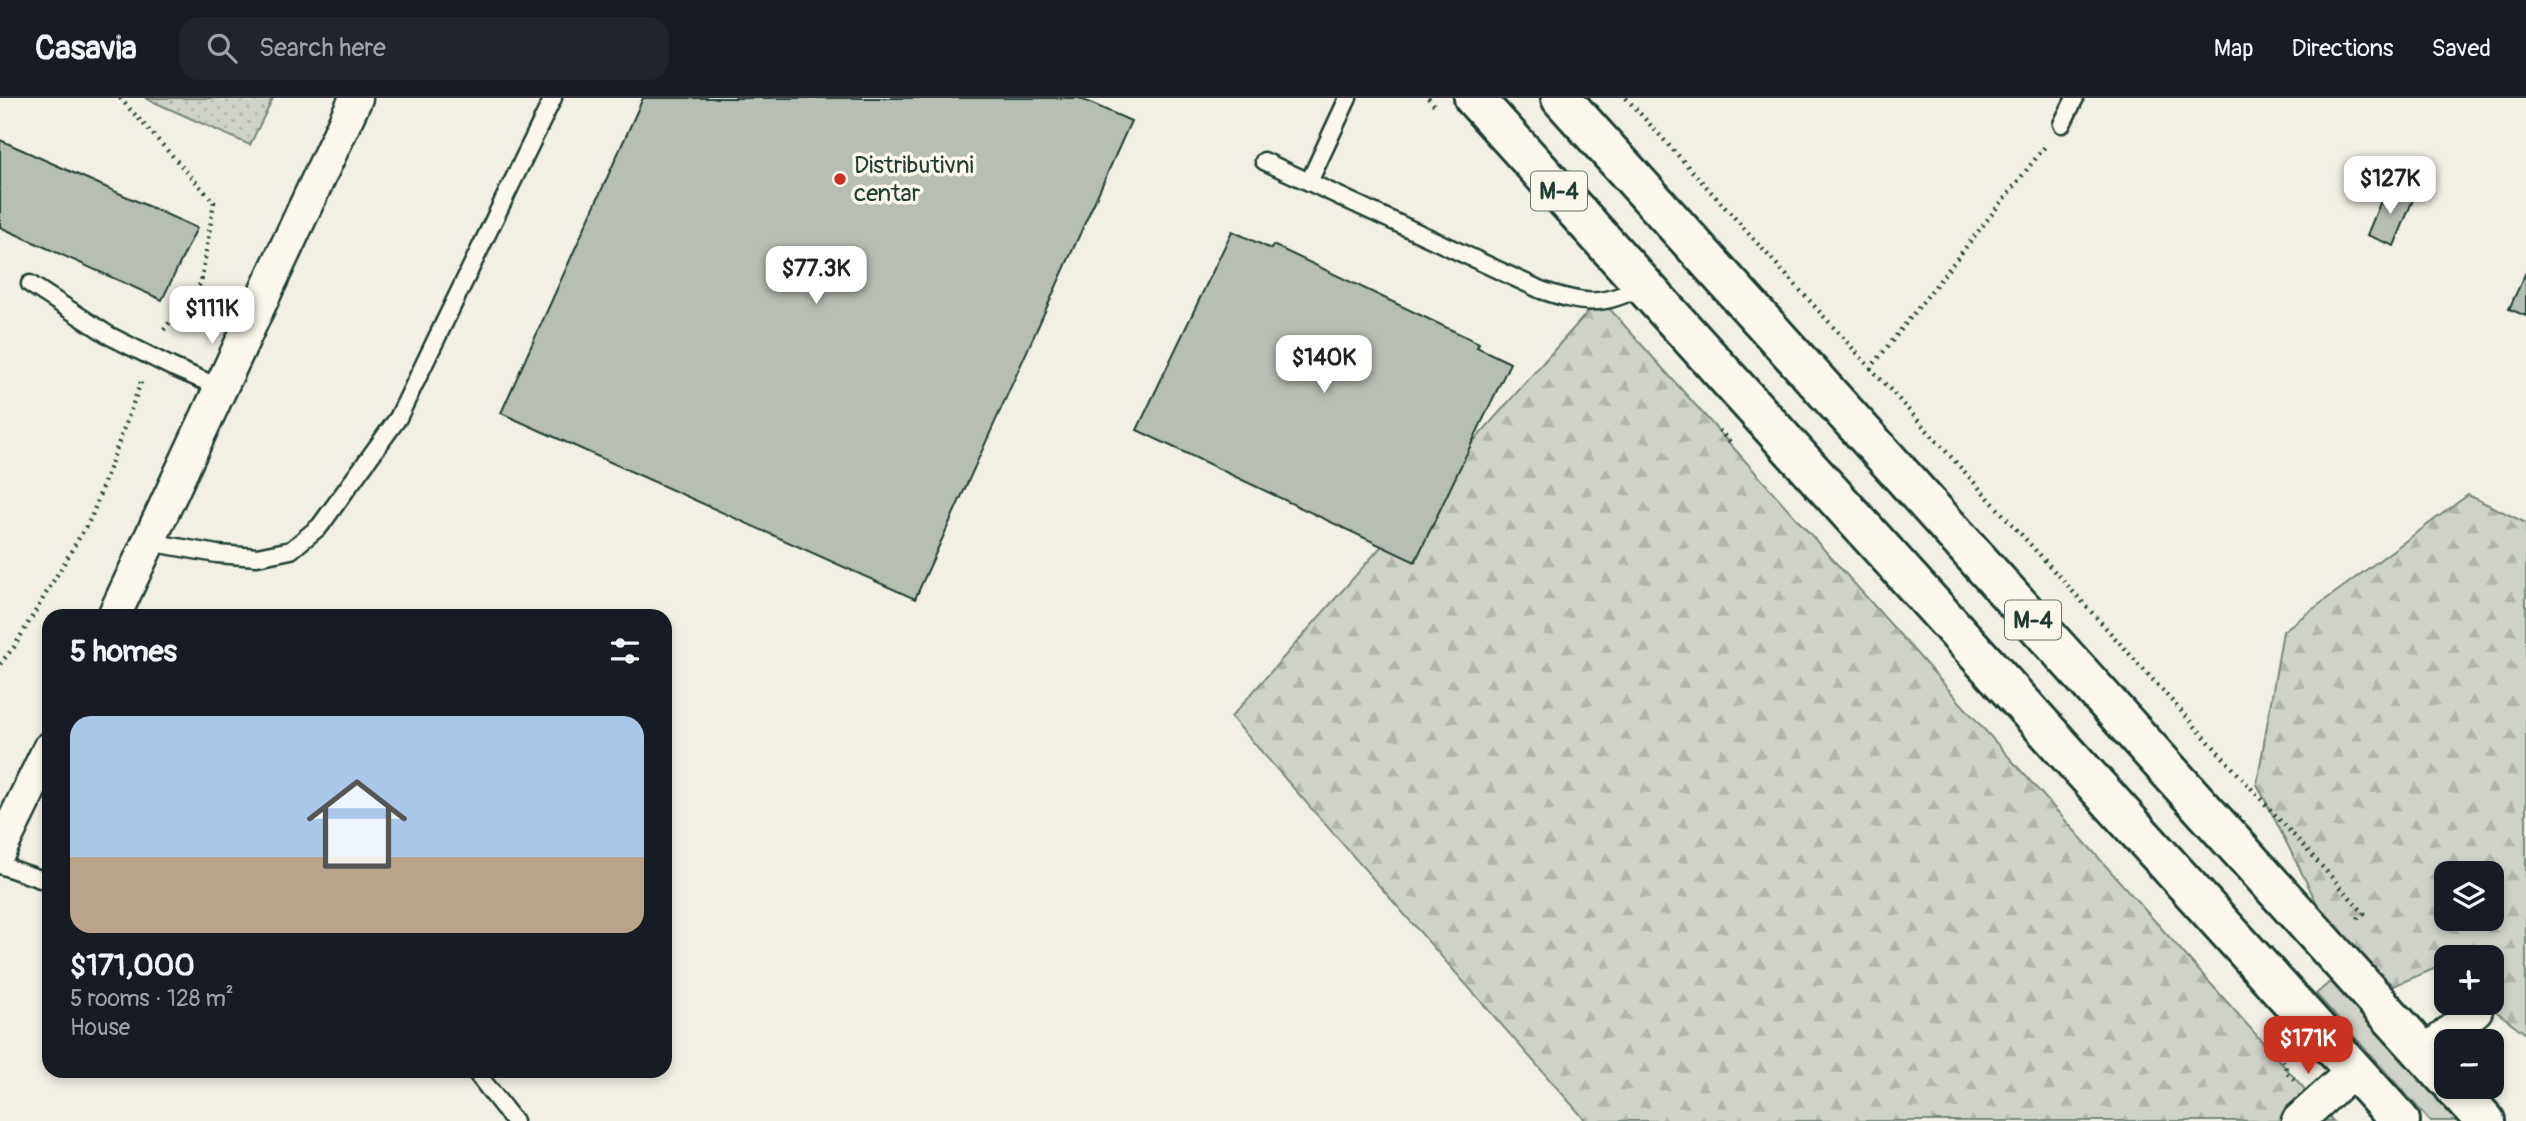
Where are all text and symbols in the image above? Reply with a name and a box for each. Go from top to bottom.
search box [179,17,669,80]
text: Casavia [35,28,137,69]
icon: search [203,29,241,67]
text: Search here [259,32,386,64]
text: Map [2214,34,2254,63]
text: Directions [2292,34,2393,63]
text: Saved [2431,34,2491,63]
place label: Distributivni centar [854,151,974,208]
pin: $127K [2341,156,2439,216]
text: $127K [2360,164,2420,193]
marker: Distributivni centar [832,171,848,187]
road number: M-4 [1531,172,1587,211]
pin: $77.3K [759,246,873,306]
text: $77.3K [782,254,850,283]
pin: $111K [163,286,261,346]
text: $111K [185,294,239,323]
pin: $140K [1275,336,1373,395]
text: $140K [1292,343,1356,372]
road number: M-4 [2005,600,2061,640]
icon: filters [606,632,644,670]
text: 5 homes [70,633,177,670]
icon: home [294,761,420,887]
map controls [2434,861,2504,1099]
button: layers [2434,861,2504,931]
button: + [2434,945,2504,1015]
text: $171,000 [70,947,195,984]
text: 5 rooms · 128 m² [70,984,234,1013]
text: House [70,1013,130,1042]
pin: $171K [2259,1016,2357,1076]
text: $171K [2280,1024,2336,1053]
button: − [2434,1029,2504,1099]

